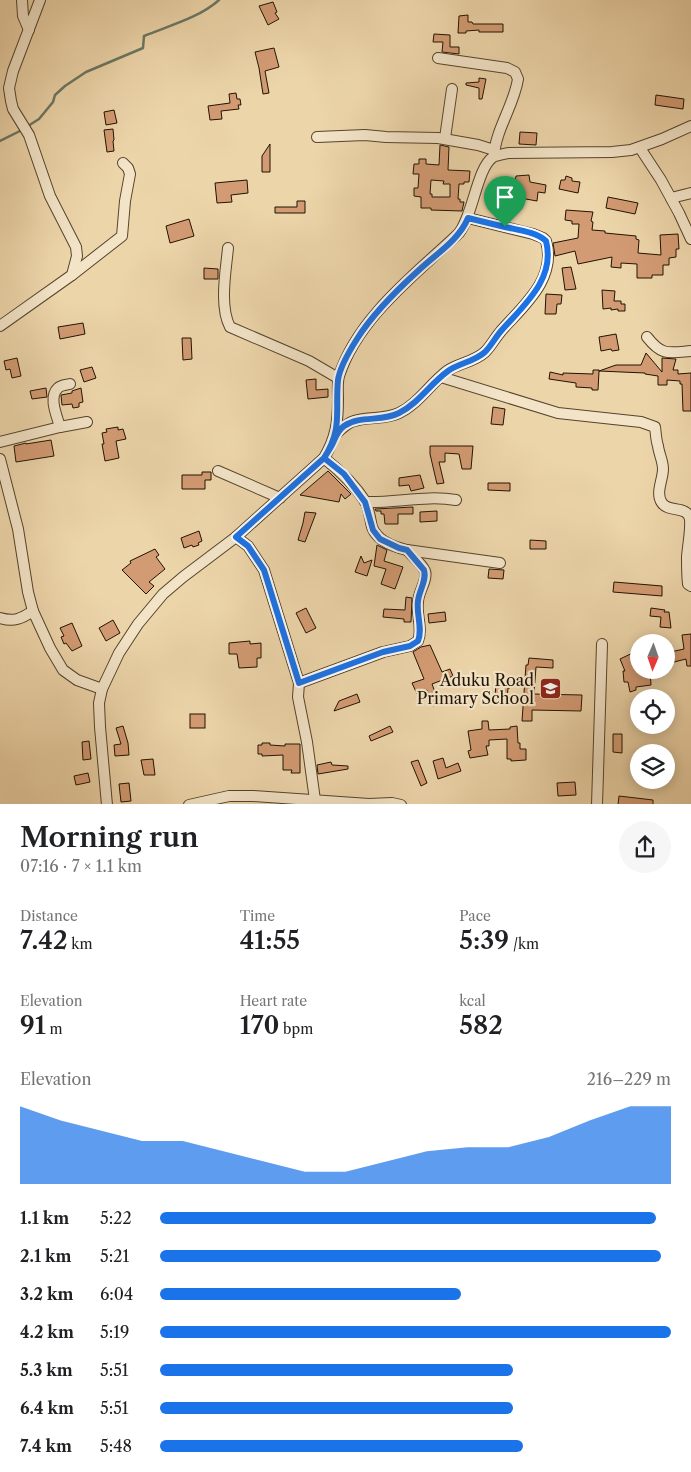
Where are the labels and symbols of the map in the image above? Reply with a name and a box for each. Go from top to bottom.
pin [484,176,526,227]
north arrow [630,634,675,679]
place label: Aduku Road Primary School [417,670,534,708]
school or university icon: Aduku Road Primary School [538,677,562,701]

